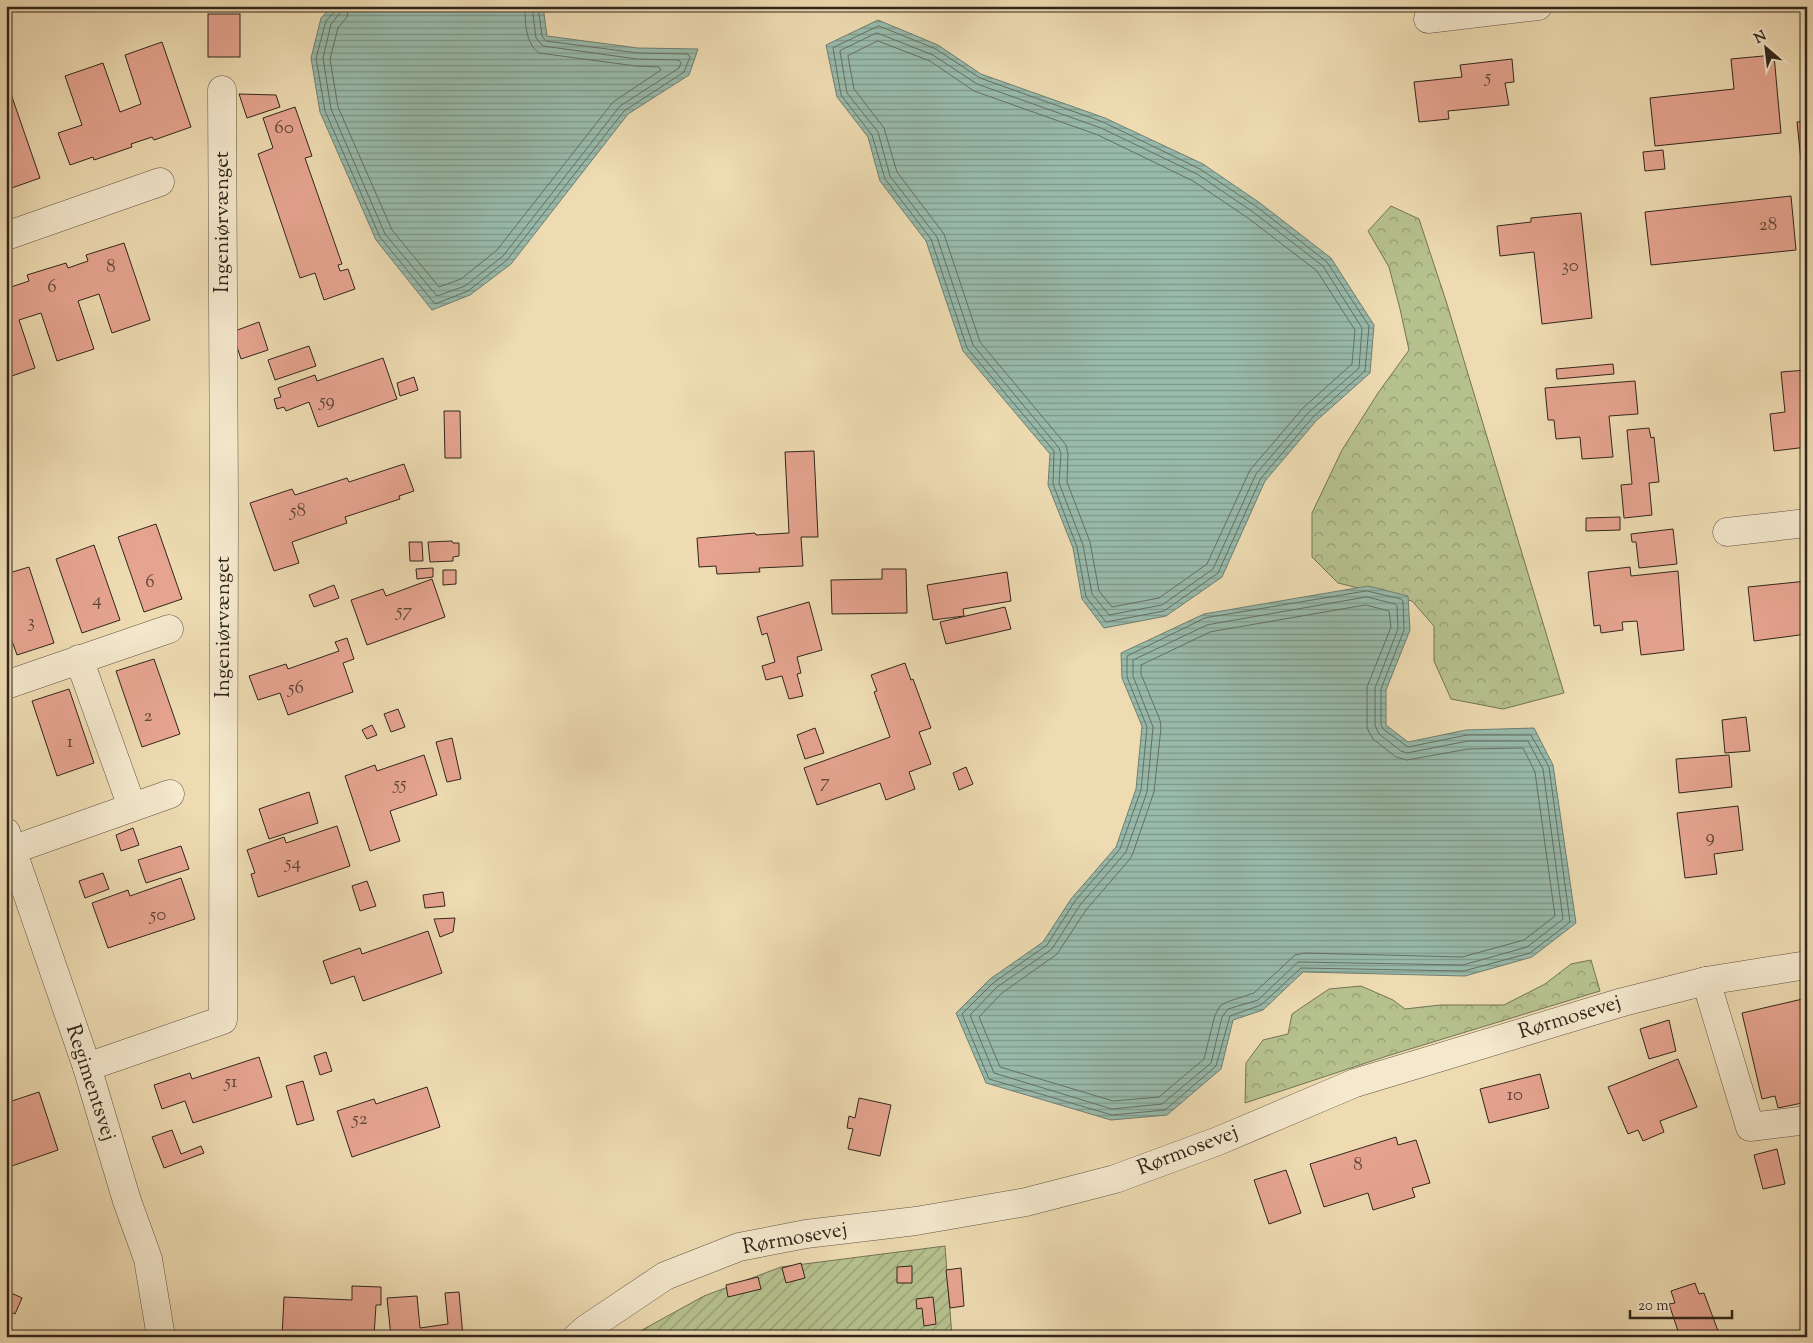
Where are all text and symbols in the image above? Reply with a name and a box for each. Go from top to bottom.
north arrow [1740,22,1790,72]
text: N [1751,27,1770,50]
house number: 5 [1484,64,1492,91]
house number: 60 [274,115,294,142]
street label: Ingeniørvænget [208,151,238,293]
house number: 28 [1759,212,1777,239]
house number: 30 [1561,253,1579,280]
house number: 8 [106,254,116,281]
house number: 6 [47,274,57,301]
house number: 59 [318,388,335,415]
house number: 58 [289,498,306,525]
street label: Ingeniørvænget [209,556,239,698]
house number: 6 [145,569,155,596]
house number: 4 [92,587,102,614]
house number: 57 [395,598,412,625]
house number: 3 [27,609,35,636]
house number: 56 [287,675,304,702]
house number: 2 [144,703,153,730]
house number: 1 [67,729,74,756]
house number: 7 [820,769,830,796]
house number: 55 [392,771,407,798]
house number: 9 [1705,824,1715,851]
house number: 54 [284,850,301,877]
house number: 50 [149,902,166,929]
street label: Rørmosevej [1515,988,1625,1048]
street label: Regimentsvej [57,1021,123,1145]
house number: 51 [224,1069,238,1096]
house number: 10 [1507,1082,1523,1109]
house number: 52 [351,1106,368,1133]
street label: Rørmosevej [1133,1118,1243,1184]
house number: 8 [1353,1152,1363,1179]
street label: Rørmosevej [740,1215,850,1263]
scale bar [1630,1288,1733,1320]
text: 20 m [1638,1296,1669,1317]

